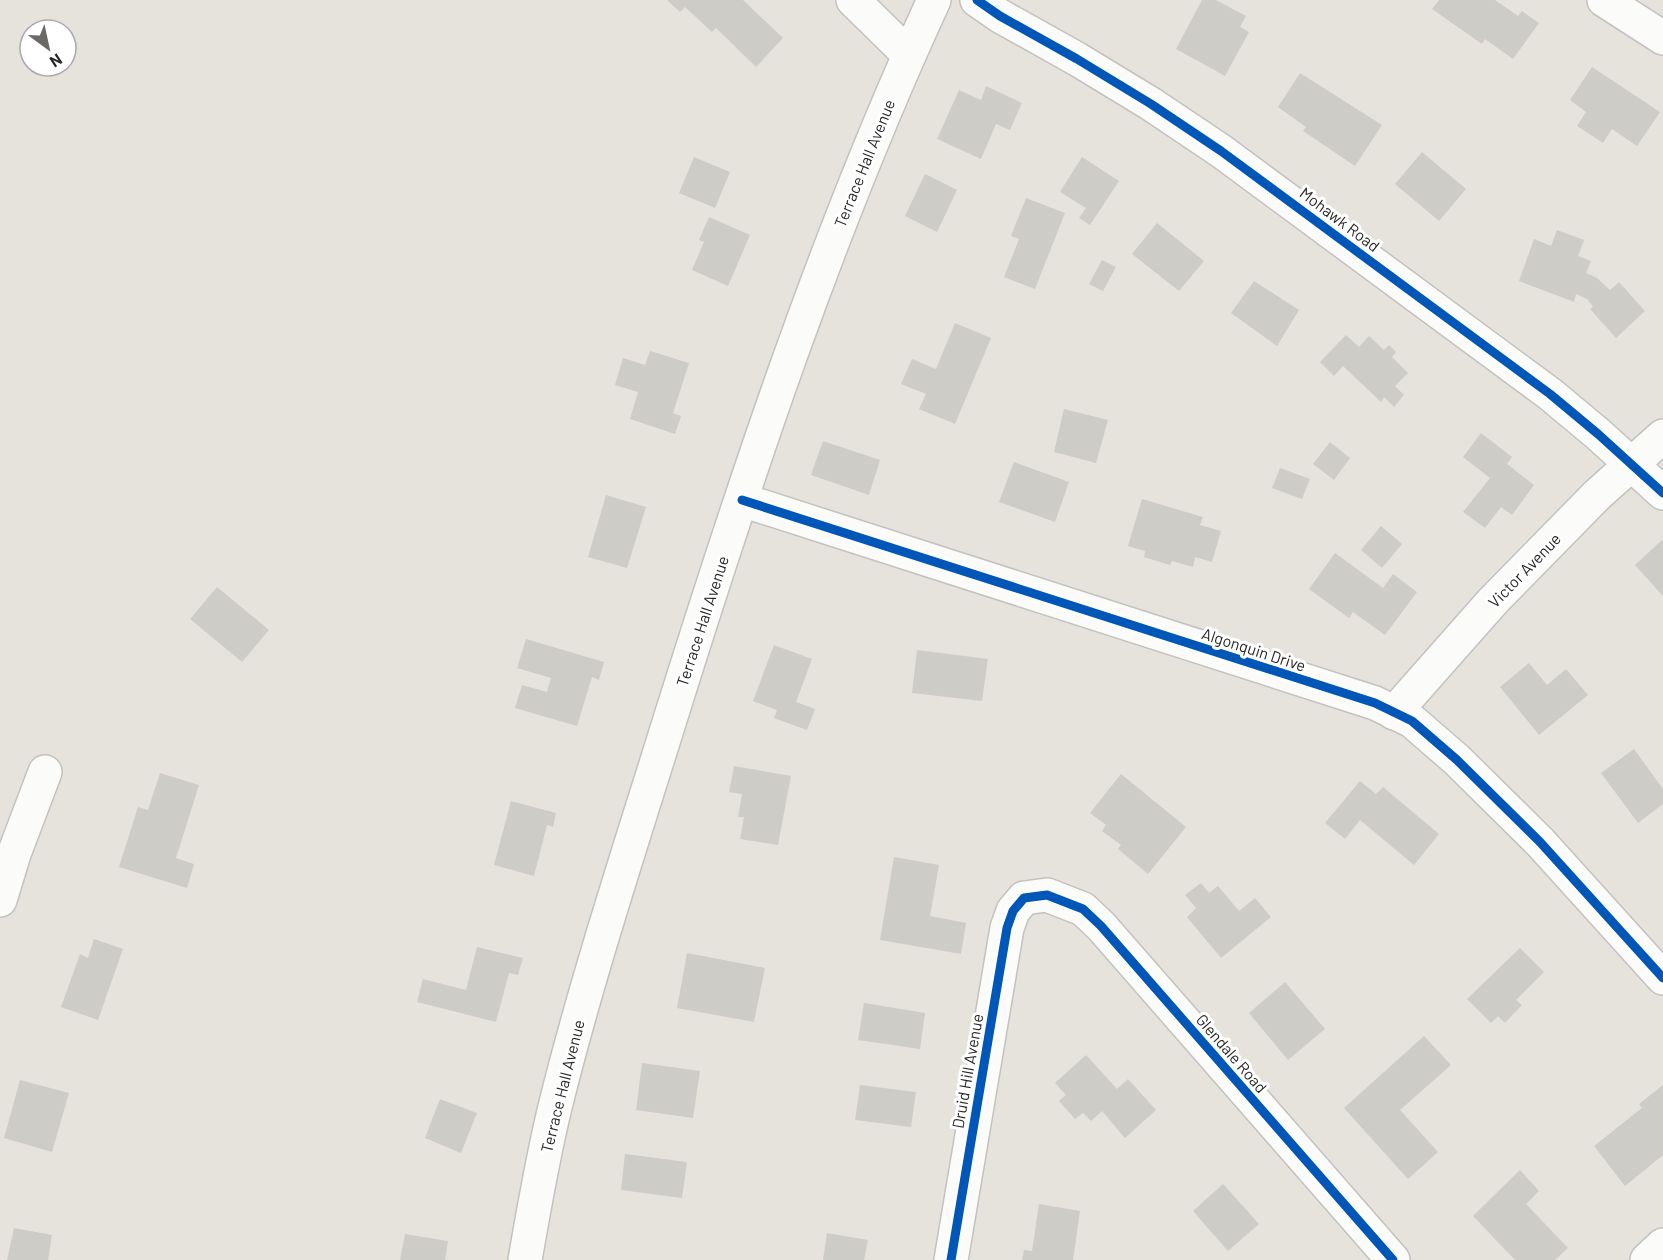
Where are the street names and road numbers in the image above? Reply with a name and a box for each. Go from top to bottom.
street label: Terrace Hall Avenue [830,96,898,230]
street label: Mohawk Road [1296,183,1384,255]
street label: Victor Avenue [1484,529,1564,611]
street label: Terrace Hall Avenue [672,553,732,689]
street label: Algonquin Drive [1200,623,1308,675]
street label: Glendale Road [1193,1010,1271,1096]
street label: Druid Hill Avenue [948,1012,986,1130]
street label: Terrace Hall Avenue [536,1018,588,1154]

